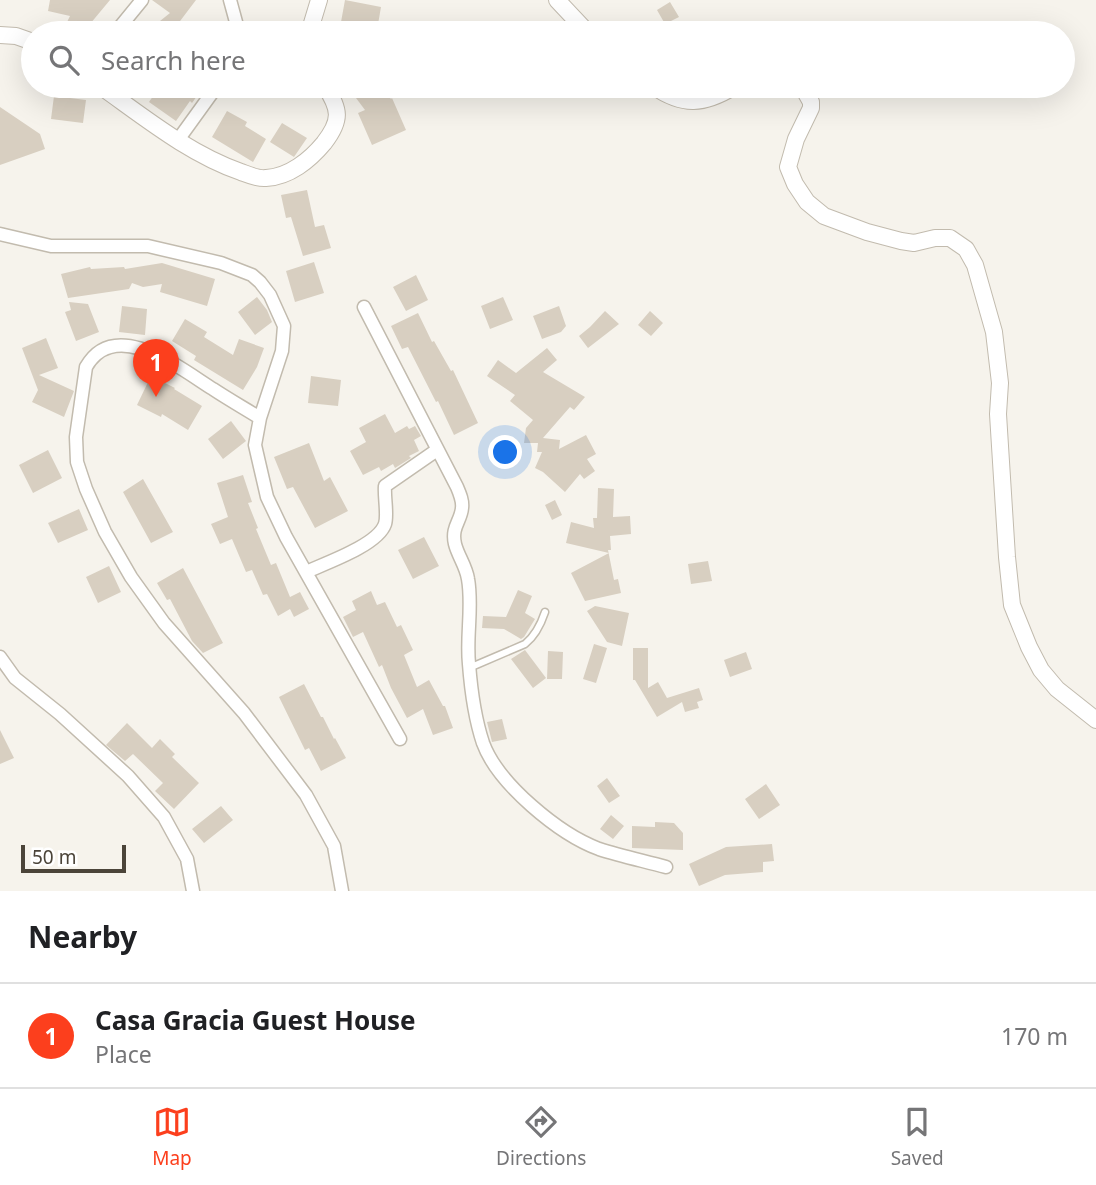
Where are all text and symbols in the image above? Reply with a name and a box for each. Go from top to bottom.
search box [21,21,1075,98]
icon: search [45,41,83,79]
text: Search here [101,42,246,78]
pin: 1 [133,339,179,397]
your location [488,435,522,469]
scale bar [21,842,126,874]
text: 50 m [32,844,76,870]
text: Nearby [28,916,137,957]
text: Casa Gracia Guest House [95,1002,416,1038]
text: 1 [44,1020,58,1052]
text: 170 m [1001,1020,1068,1052]
text: Place [95,1038,152,1070]
tab: Map [152,1103,192,1171]
tab: Directions [496,1103,586,1171]
tab: Saved [891,1103,944,1171]

